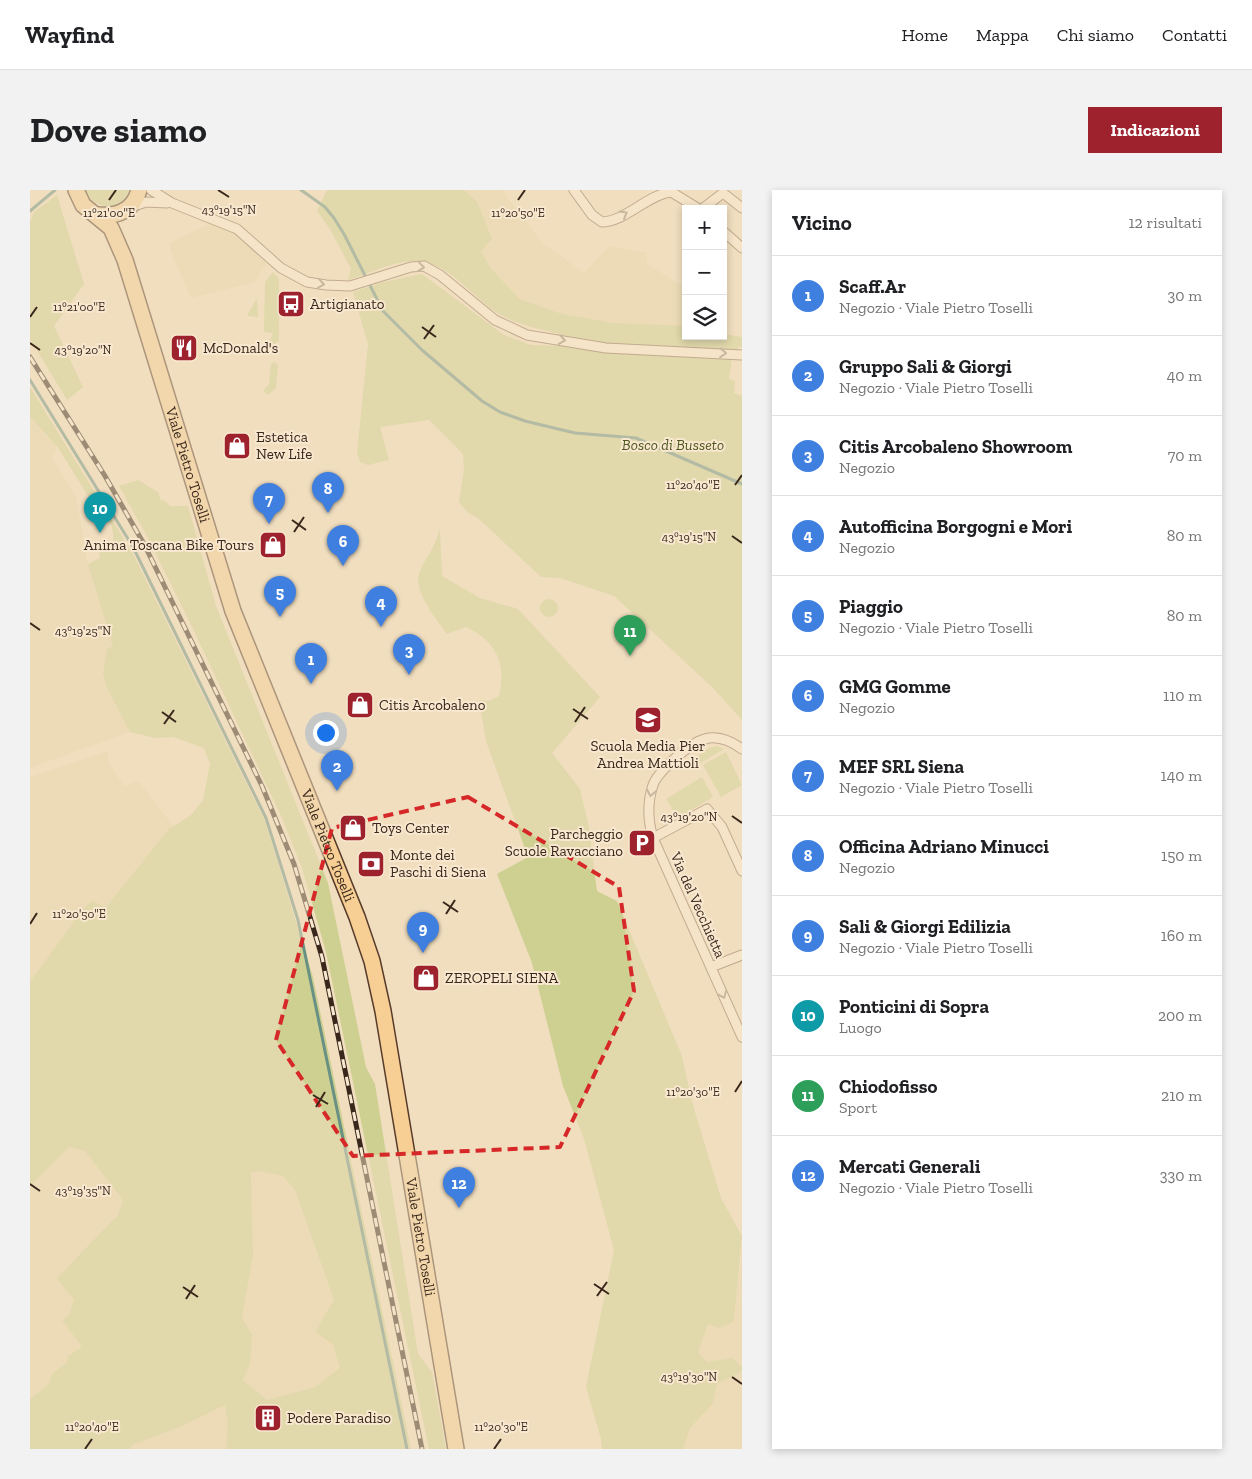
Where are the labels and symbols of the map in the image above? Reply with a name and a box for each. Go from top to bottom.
text: 43°19'15"N [202,203,256,217]
text: 11°21'00"E [83,206,135,220]
text: 11°20'50"E [491,206,545,220]
one-way arrow [618,210,627,220]
one-way arrow [418,261,426,272]
one-way arrow [316,279,325,289]
bus stop icon: Artigianato [276,289,306,319]
place label: Artigianato [310,295,385,313]
text: 11°21'00"E [53,300,105,314]
restaurant icon: McDonald's [169,333,199,363]
one-way arrow [558,334,566,345]
place label: McDonald's [203,339,278,357]
text: 43°19'20"N [55,343,112,357]
one-way arrow [719,348,727,359]
street label: Viale Pietro Toselli [161,404,214,525]
place label: Estetica New Life [256,428,312,463]
shop icon: Estetica New Life [222,431,252,461]
park label: Bosco di Busseto [622,436,724,454]
pin: 8 [312,472,344,513]
text: 11°20'40"E [666,478,720,492]
pin: 7 [253,483,285,524]
pin: 10 [84,492,116,533]
pin: 6 [327,525,359,566]
shop icon: Anima Toscana Bike Tours [258,530,288,560]
text: 43°19'15"N [662,530,716,544]
place label: Anima Toscana Bike Tours [84,536,254,554]
pin: 5 [264,576,296,617]
pin: 4 [365,586,397,627]
pin: 11 [614,615,646,656]
text: 43°19'25"N [55,624,111,638]
pin: 3 [393,634,425,675]
pin: 1 [295,643,327,684]
shop icon: Citis Arcobaleno [345,690,375,720]
place label: Citis Arcobaleno [379,696,486,714]
school or university icon: Scuola Media Pier Andrea Mattioli [633,705,663,735]
your location [313,720,339,746]
place label: Scuola Media Pier Andrea Mattioli [591,737,705,772]
pin: 2 [321,750,353,791]
street label: Viale Pietro Toselli [297,786,359,904]
one-way arrow [646,789,657,798]
text: 43°19'20"N [661,810,718,824]
shop icon: Toys Center [338,813,368,843]
place label: Toys Center [372,819,450,837]
place label: Parcheggio Scuole Ravacciano [505,825,623,860]
parking icon: Parcheggio Scuole Ravacciano [627,828,657,858]
place label: Monte dei Paschi di Siena [390,846,486,881]
street label: Via del Vecchietta [666,848,729,961]
bank icon: Monte dei Paschi di Siena [356,849,386,879]
text: 11°20'50"E [52,907,106,921]
pin: 9 [407,912,439,953]
shop icon: ZEROPELI SIENA [411,963,441,993]
place label: ZEROPELI SIENA [445,969,559,987]
one-way arrow [717,990,727,999]
text: 11°20'30"E [666,1085,720,1099]
pin: 12 [443,1167,475,1208]
street label: Viale Pietro Toselli [402,1175,439,1298]
text: 43°19'35"N [55,1184,111,1198]
text: 43°19'30"N [661,1370,717,1384]
building icon: Podere Paradiso [253,1403,283,1433]
place label: Podere Paradiso [287,1409,391,1427]
text: 11°20'40"E [65,1420,119,1434]
text: 11°20'30"E [474,1420,528,1434]

